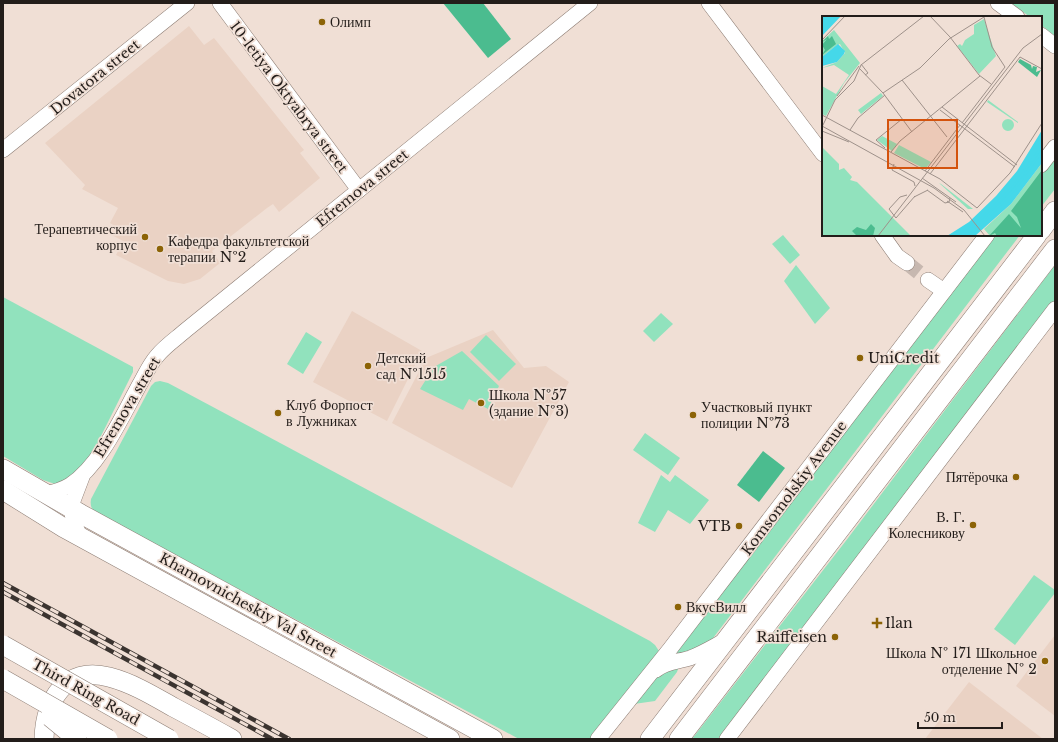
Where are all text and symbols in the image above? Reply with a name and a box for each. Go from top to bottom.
place label: Олимп [330,13,371,31]
inset map [822,16,1042,236]
marker: Олимп [317,17,327,27]
street label: 10-letiya Oktyabrya street [226,18,352,177]
street label: Dovatora street [47,35,144,119]
street label: Efremova street [312,145,412,231]
place label: Терапевтический корпус [35,220,137,254]
marker: Терапевтический корпус [140,232,150,242]
place label: Кафедра факультетской терапии №2 [168,232,310,266]
marker: Кафедра факультетской терапии №2 [155,244,165,254]
place label: Детский сад №1515 [376,349,446,383]
place label: UniCredit [868,349,940,367]
street label: Efremova street [90,353,164,460]
marker: UniCredit [855,353,865,363]
marker: Детский сад №1515 [363,361,373,371]
place label: Школа №57 (здание №3) [489,386,569,420]
place label: Клуб Форпост в Лужниках [286,396,373,430]
marker: Школа №57 (здание №3) [476,398,486,408]
place label: Участковый пункт полиции №73 [701,398,812,432]
marker: Клуб Форпост в Лужниках [273,408,283,418]
marker: Участковый пункт полиции №73 [688,410,698,420]
street label: Komsomolskiy Avenue [737,417,851,559]
place label: Пятёрочка [946,468,1009,486]
marker: Пятёрочка [1011,472,1021,482]
place label: В. Г. Колесникову [889,508,965,542]
place label: VTB [697,517,731,535]
marker: В. Г. Колесникову [968,520,978,530]
marker: VTB [734,521,744,531]
street label: Khamovnicheskiy Val Street [156,549,340,662]
place label: ВкусВилл [686,598,746,616]
marker: ВкусВилл [673,602,683,612]
place label: Ilan [885,614,913,632]
marker: Ilan [872,618,882,628]
place label: Raiffeisen [757,628,827,646]
marker: Raiffeisen [830,632,840,642]
place label: Школа № 171 Школьное отделение № 2 [886,644,1037,678]
street label: Third Ring Road [29,655,144,729]
marker: Школа № 171 Школьное отделение № 2 [1040,656,1050,666]
scale bar [918,704,1002,730]
text: 50 m [924,710,956,725]

